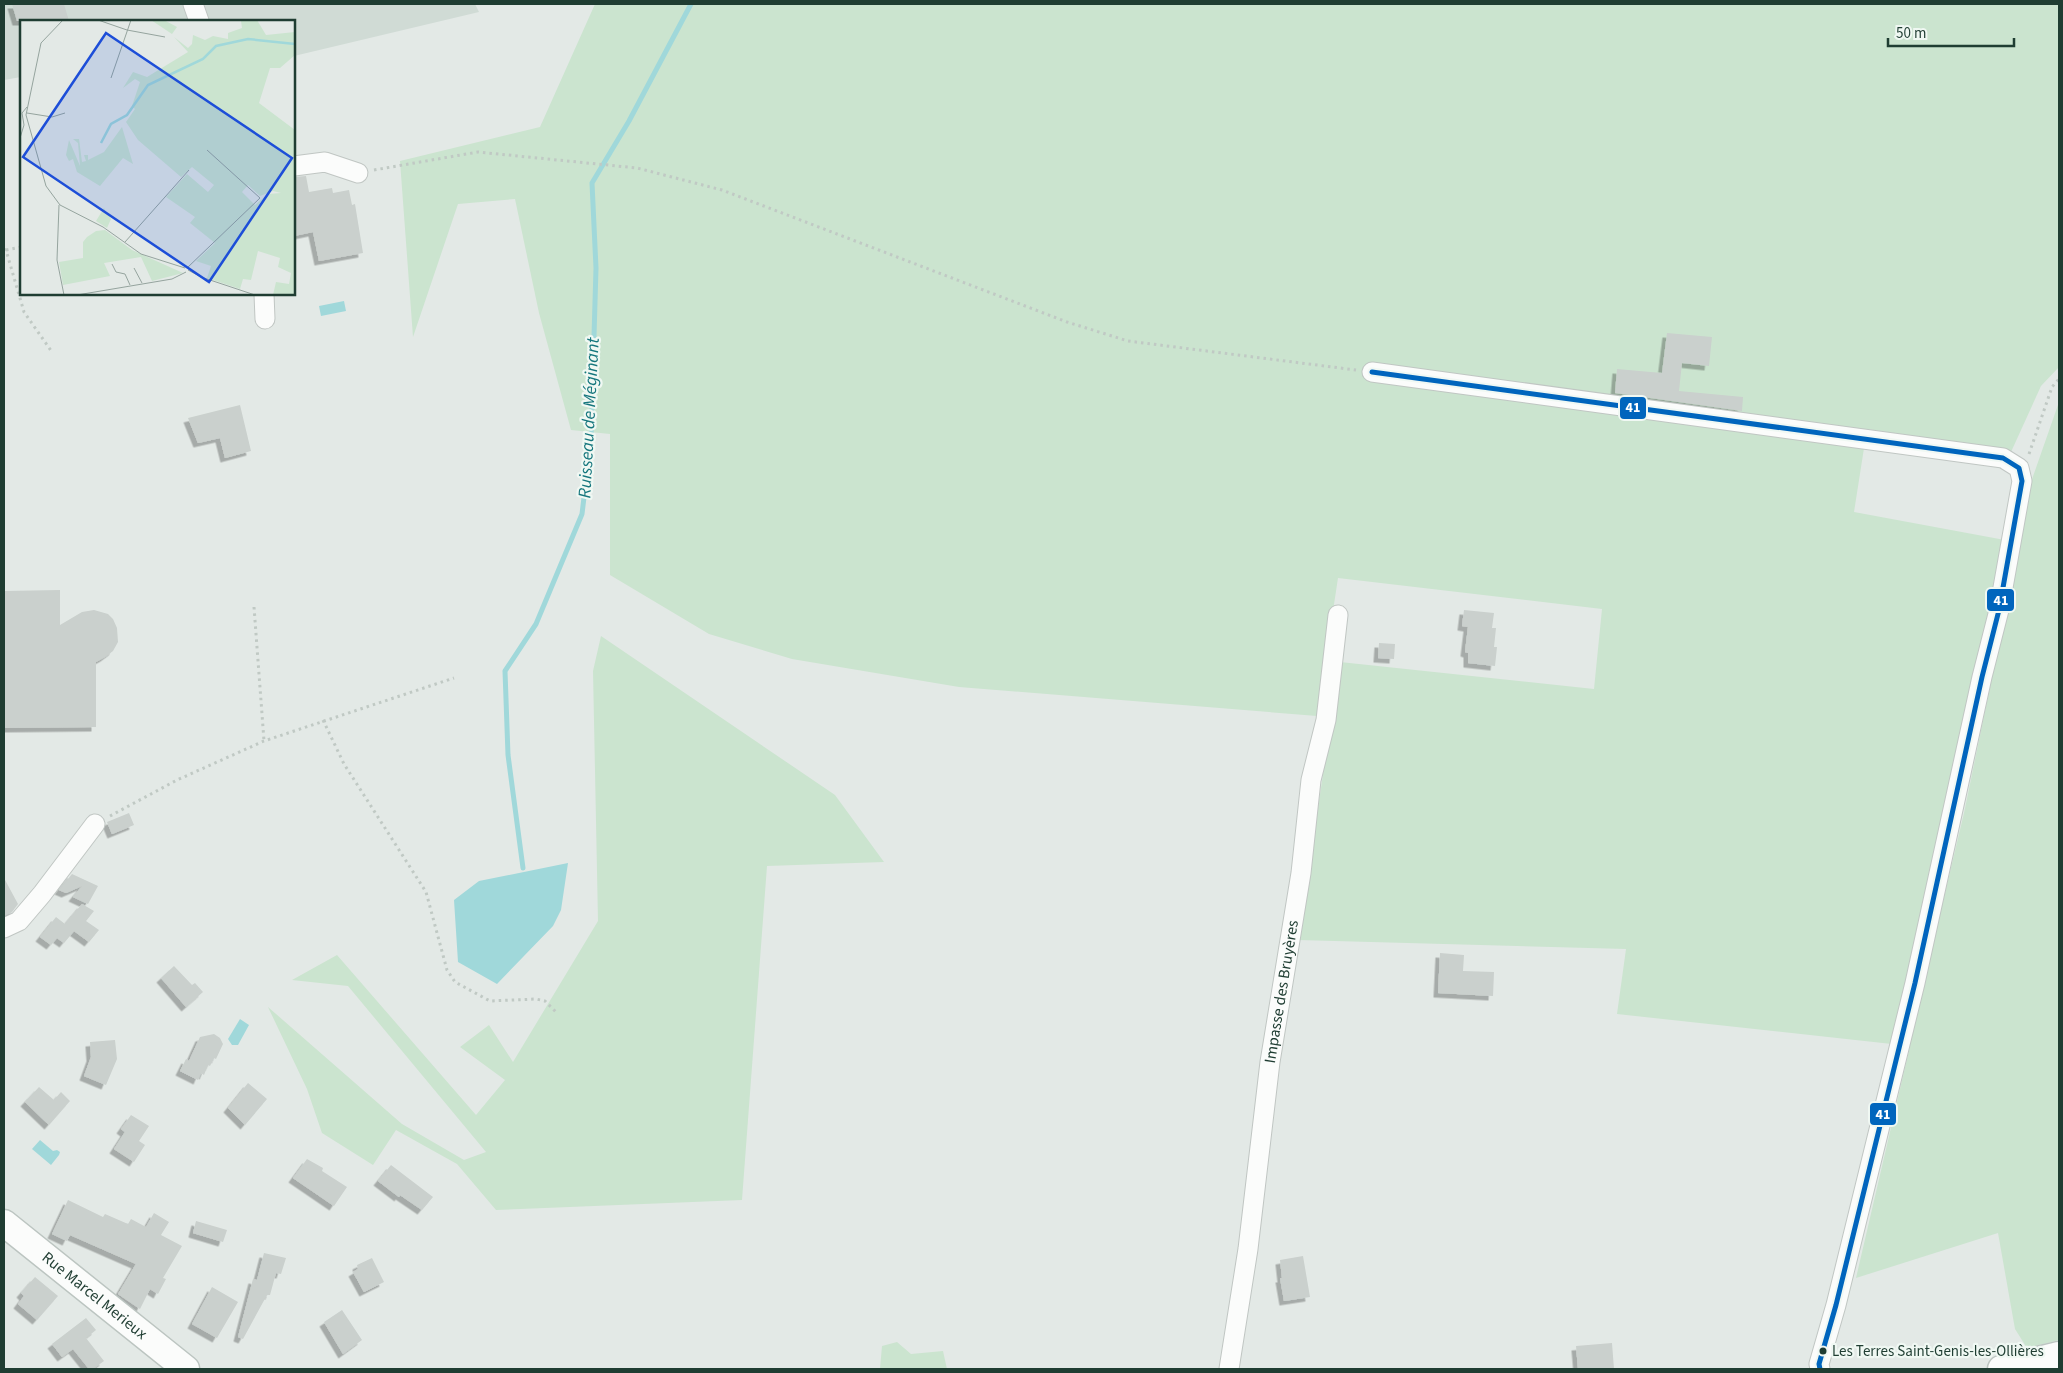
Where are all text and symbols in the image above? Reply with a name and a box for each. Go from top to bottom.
scale bar [1888,15,2014,47]
inset map [20,20,295,295]
text: 50 m [1896,23,1926,44]
water label: Ruisseau de Méginant [572,336,606,499]
line badge: 41 [1619,396,1647,420]
text: 41 [1626,398,1640,418]
line badge: 41 [1986,588,2015,612]
text: 41 [1994,591,2008,611]
street label: Impasse des Bruyères [1259,918,1304,1065]
line badge: 41 [1869,1102,1897,1126]
text: 41 [1876,1105,1890,1125]
street label: Rue Marcel Merieux [37,1247,152,1345]
place label: Les Terres Saint-Genis-les-Ollières [1832,1341,2044,1362]
marker: Les Terres Saint-Genis-les-Ollières [1818,1346,1828,1356]

